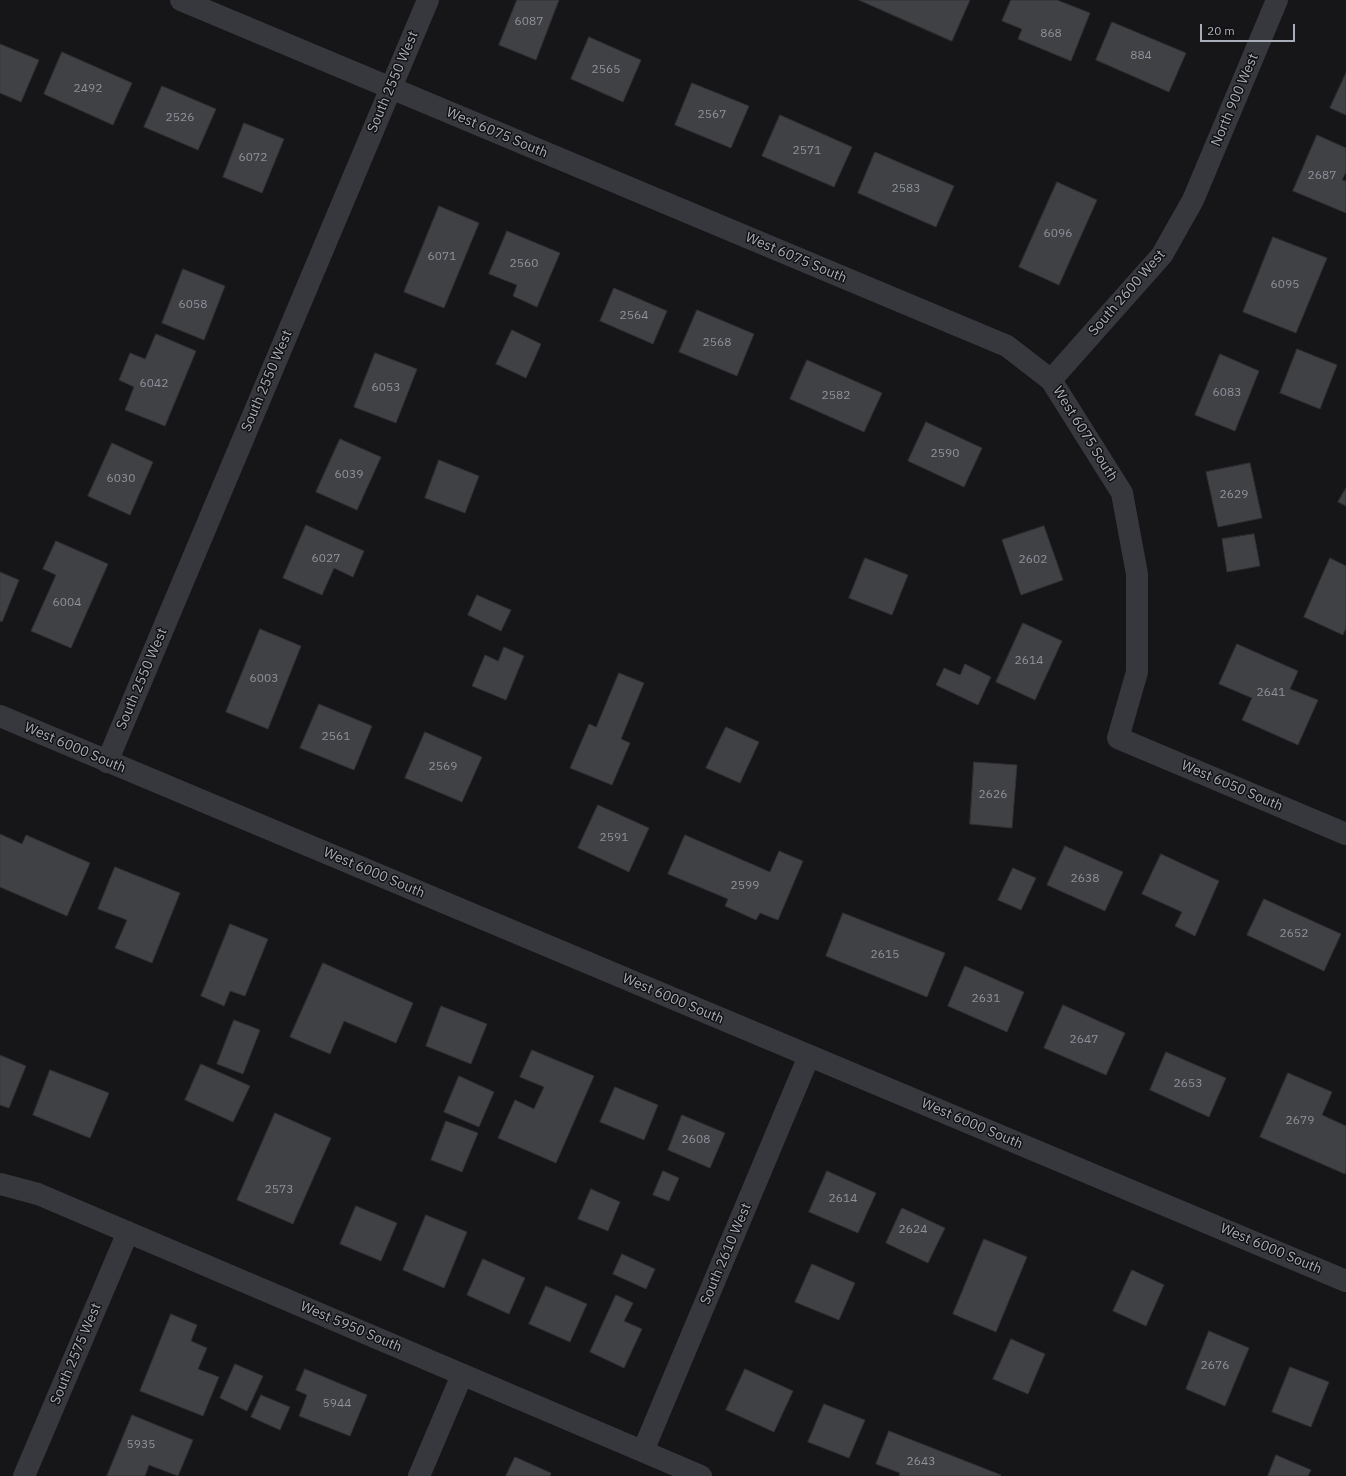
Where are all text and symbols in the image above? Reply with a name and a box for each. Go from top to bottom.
house number: 6087 [515,15,543,29]
scale bar [1202,16,1297,42]
text: 20 m [1207,23,1235,38]
house number: 868 [1040,27,1062,41]
street label: South 2550 West [364,29,422,135]
house number: 884 [1130,49,1152,63]
street label: North 900 West [1208,51,1262,149]
house number: 2565 [592,63,620,77]
house number: 2492 [74,82,102,96]
street label: West 6075 South [444,104,550,162]
house number: 2567 [698,108,726,122]
house number: 2526 [166,111,194,125]
house number: 2571 [793,144,821,158]
house number: 6072 [239,151,267,165]
house number: 2687 [1308,169,1336,183]
house number: 2583 [892,182,920,196]
house number: 6096 [1044,227,1072,241]
street label: West 6075 South [743,229,849,287]
street label: South 2600 West [1085,247,1169,339]
house number: 6071 [428,250,456,264]
house number: 2560 [510,257,538,271]
house number: 6095 [1271,278,1299,292]
house number: 6058 [179,298,207,312]
house number: 2564 [620,309,648,323]
street label: South 2550 West [238,328,296,434]
house number: 2568 [703,336,731,350]
house number: 6042 [140,377,168,391]
house number: 6053 [372,381,400,395]
street label: West 6075 South [1049,384,1121,484]
house number: 6083 [1213,386,1241,400]
house number: 2582 [822,389,850,403]
house number: 2590 [931,447,959,461]
house number: 6039 [335,468,363,482]
house number: 6030 [107,472,135,486]
house number: 2629 [1220,488,1248,502]
house number: 6027 [312,552,340,566]
house number: 2602 [1019,553,1047,567]
house number: 6004 [53,596,81,610]
street label: South 2550 West [113,626,171,732]
house number: 2614 [1015,654,1043,668]
house number: 6003 [250,672,278,686]
house number: 2641 [1257,686,1285,700]
street label: West 6000 South [22,719,128,777]
house number: 2561 [322,730,350,744]
street label: West 6050 South [1179,757,1285,815]
house number: 2569 [429,760,457,774]
house number: 2626 [979,788,1007,802]
house number: 2591 [600,831,628,845]
street label: West 6000 South [321,844,427,902]
house number: 2638 [1071,872,1099,886]
house number: 2599 [731,879,759,893]
house number: 2652 [1280,927,1308,941]
house number: 2615 [871,948,899,962]
street label: West 6000 South [620,970,726,1028]
house number: 2631 [972,992,1000,1006]
house number: 2647 [1070,1033,1098,1047]
house number: 2653 [1174,1077,1202,1091]
street label: West 6000 South [919,1095,1025,1153]
house number: 2679 [1286,1114,1314,1128]
house number: 2608 [682,1133,710,1147]
house number: 2573 [265,1183,293,1197]
house number: 2614 [829,1192,857,1206]
street label: South 2610 West [697,1201,755,1307]
street label: West 6000 South [1218,1220,1324,1278]
house number: 2624 [899,1223,927,1237]
street label: West 5950 South [298,1298,404,1356]
street label: South 2575 West [47,1301,105,1407]
house number: 2676 [1201,1359,1229,1373]
house number: 5944 [323,1397,351,1411]
house number: 5935 [127,1438,155,1452]
house number: 2643 [907,1455,935,1469]

